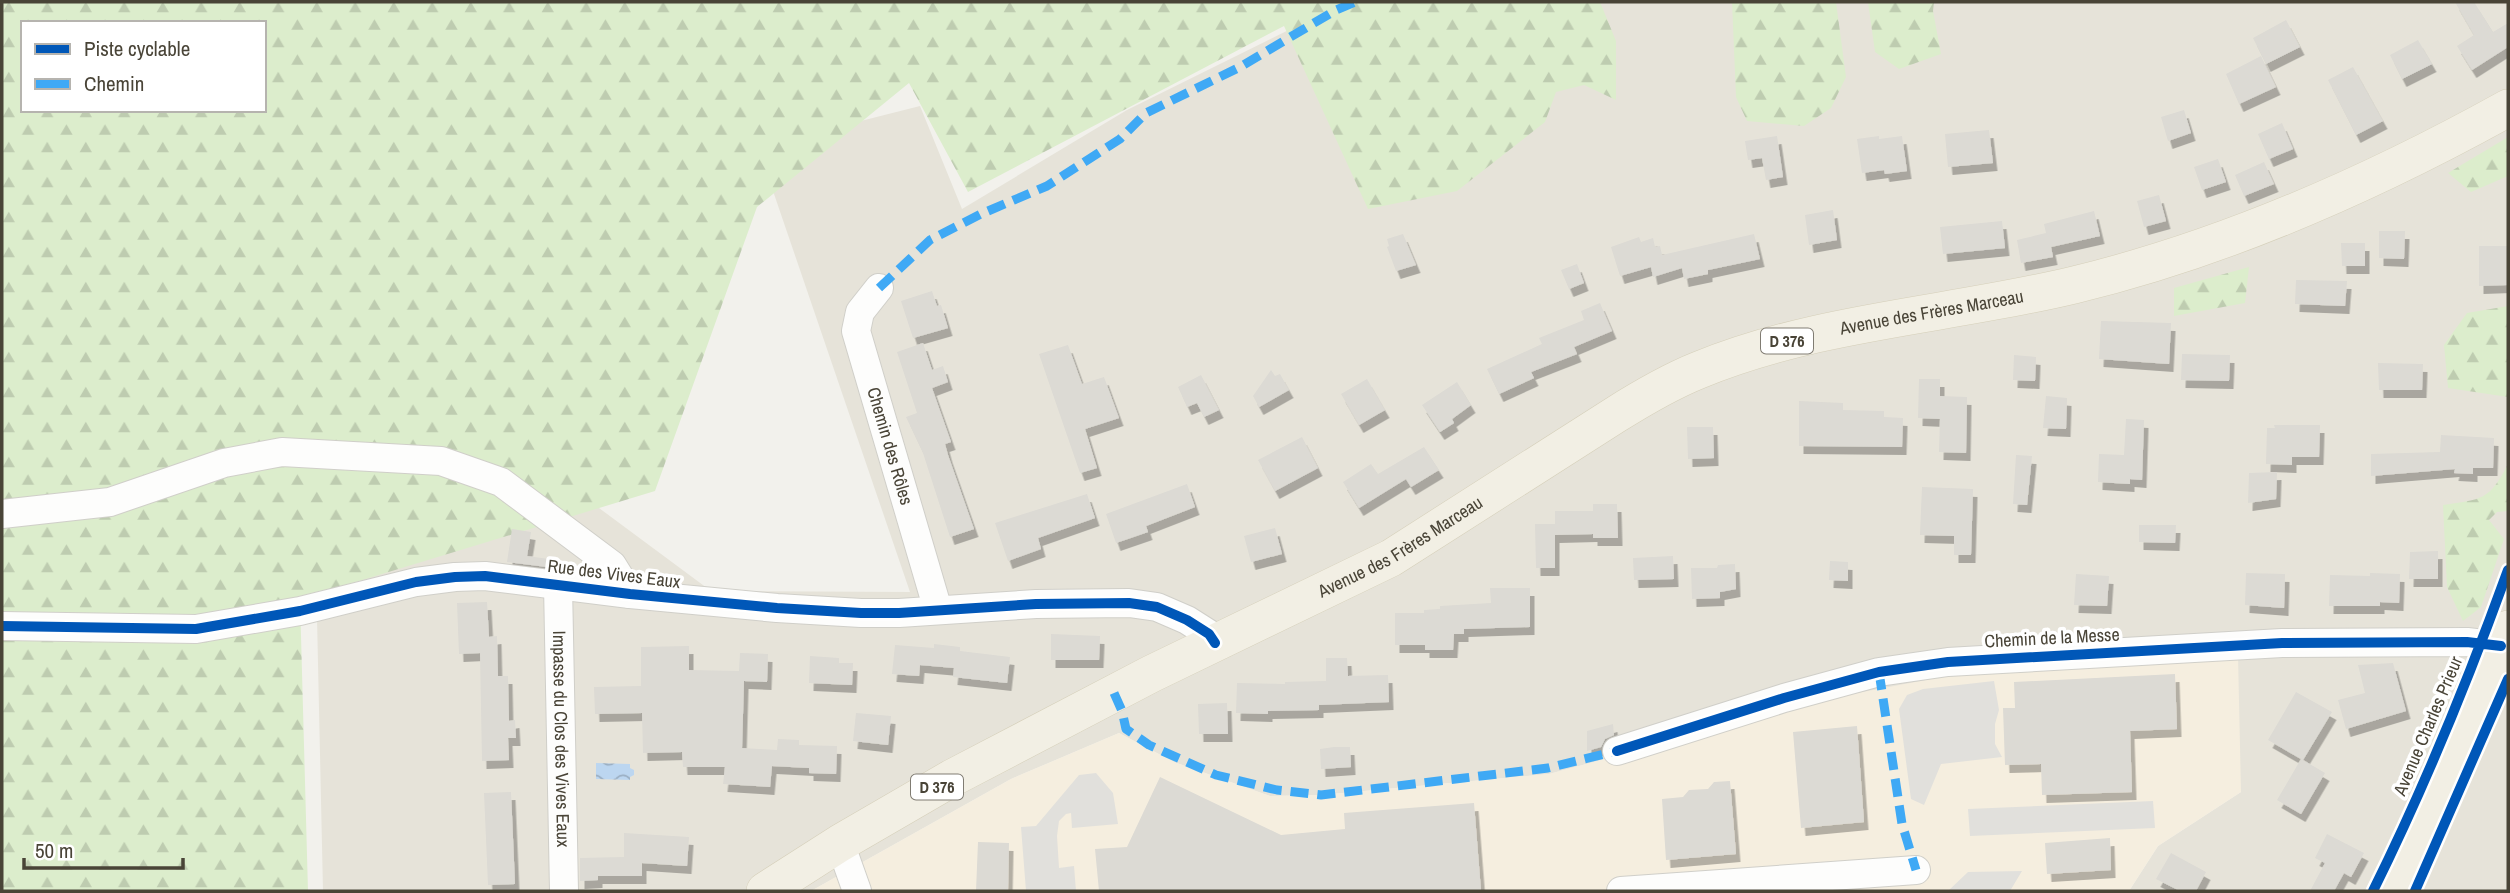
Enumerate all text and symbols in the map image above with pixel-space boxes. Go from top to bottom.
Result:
legend [21,21,266,112]
text: Piste cyclable [84,34,190,63]
text: Chemin [84,69,144,98]
street label: Avenue des Frères Marceau [1836,283,2026,341]
road number: D 376 [1761,328,1813,354]
street label: Chemin des Rôles [861,384,919,508]
street label: Avenue des Frères Marceau [1313,490,1487,604]
street label: Rue des Vives Eaux [546,553,682,594]
street label: Chemin de la Messe [1984,621,2120,654]
street label: Impasse du Clos des Vives Eaux [547,630,576,848]
street label: Avenue Charles Prieur [2387,652,2468,800]
road number: D 376 [911,774,963,800]
scale bar [24,826,184,870]
text: 50 m [35,836,73,865]

